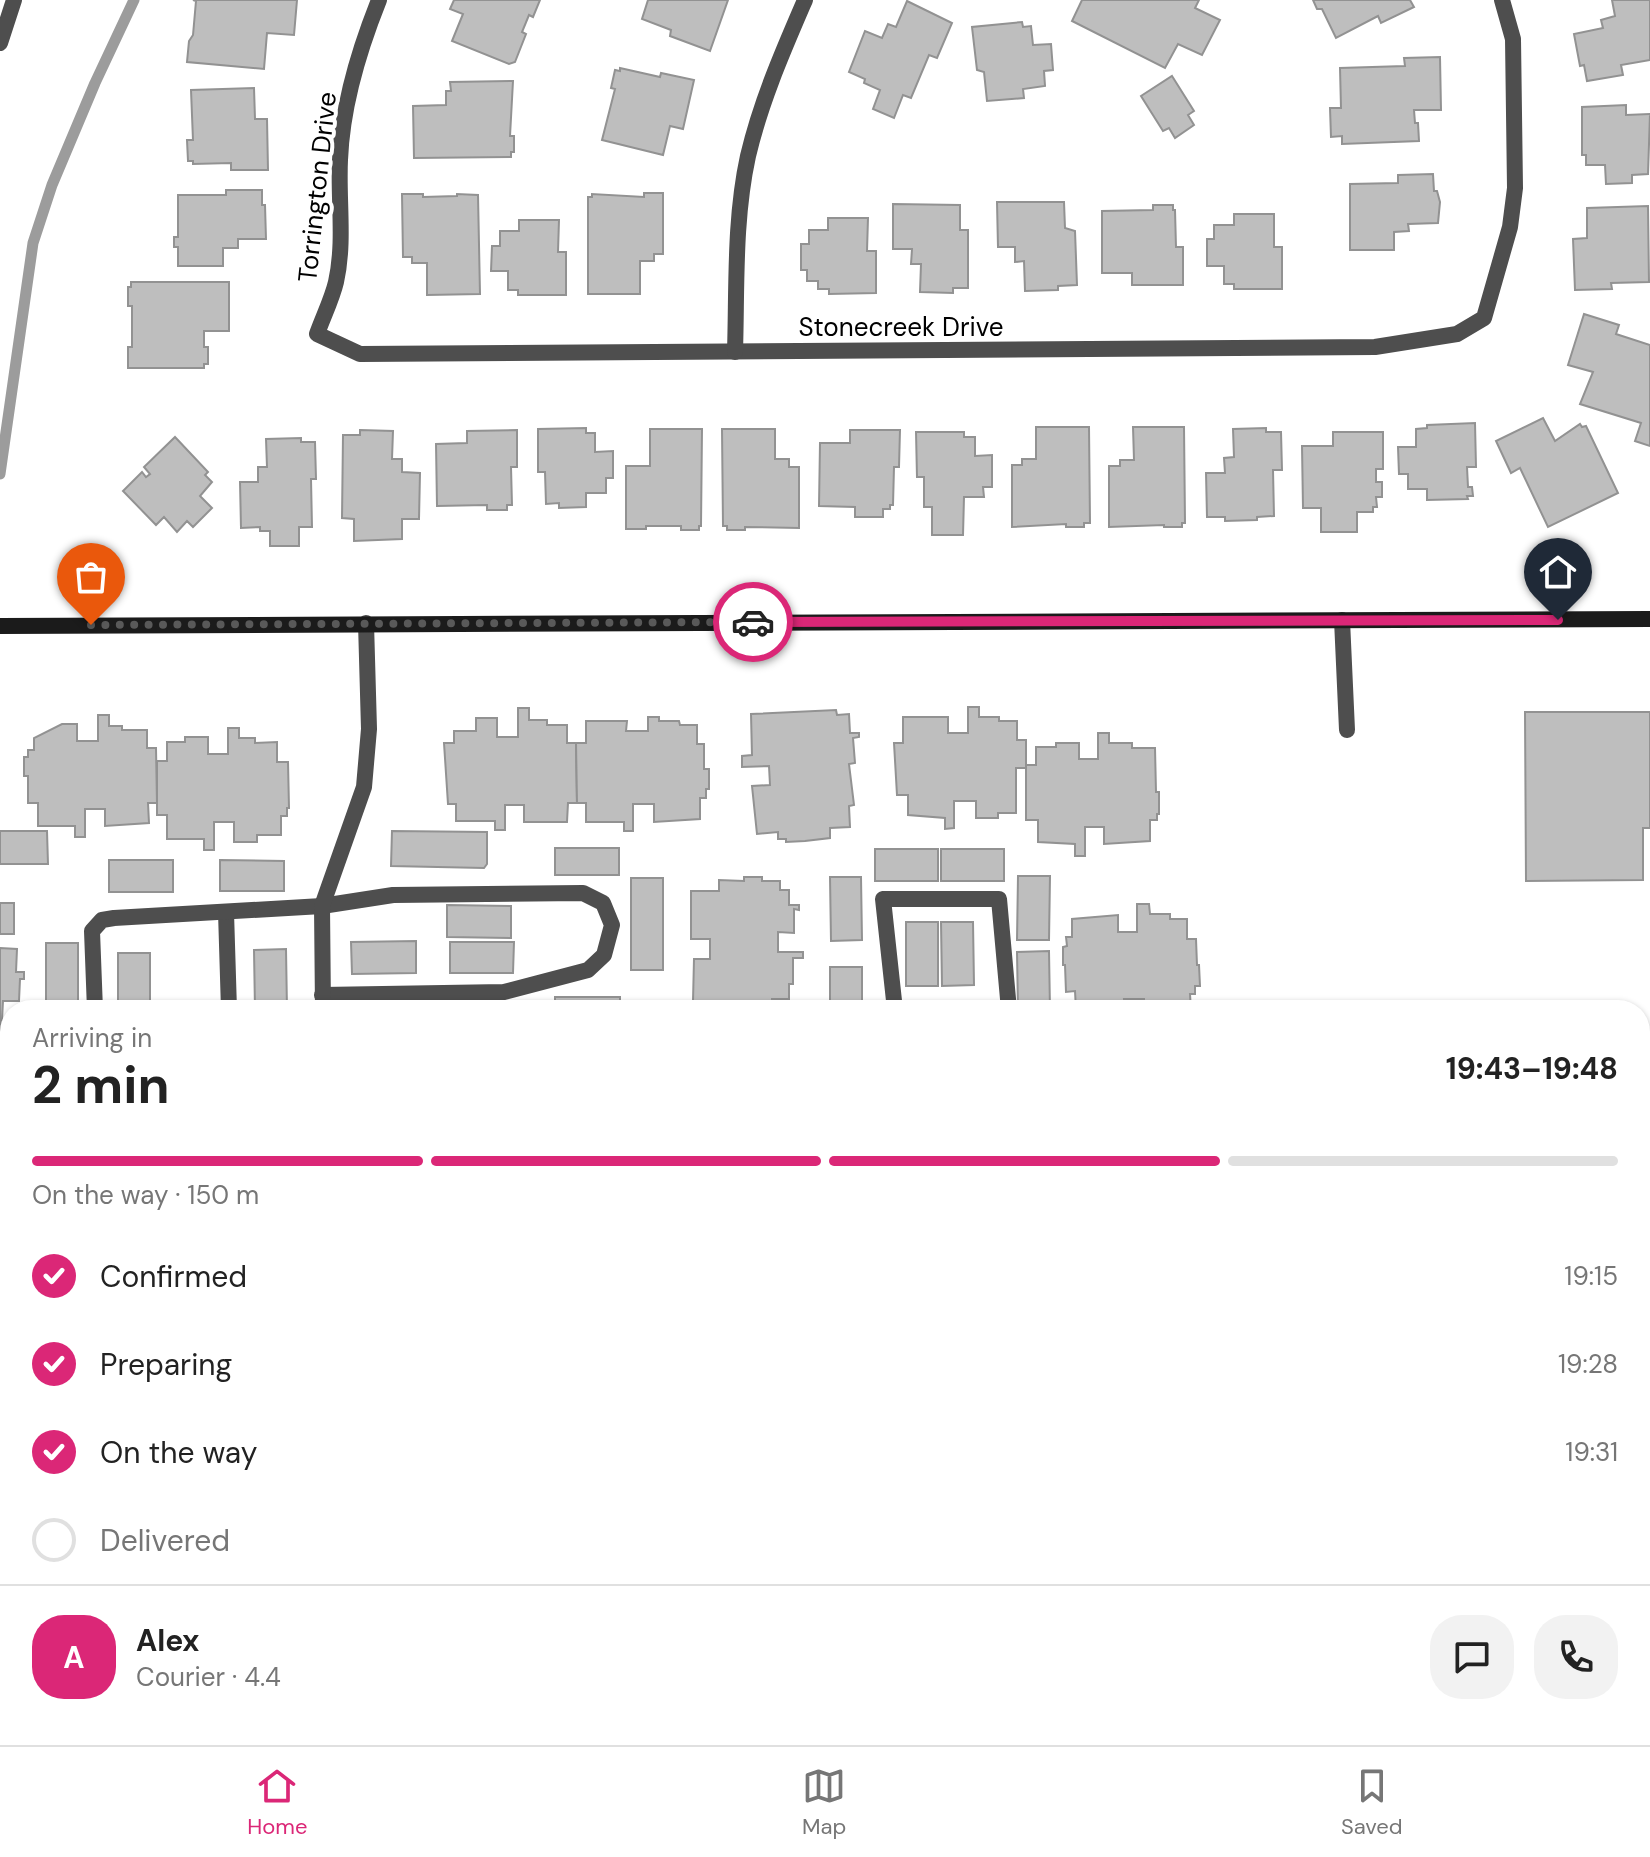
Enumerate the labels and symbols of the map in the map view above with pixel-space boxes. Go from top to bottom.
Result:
street label: Torrington Drive [290,90,344,284]
street label: Stonecreek Drive [798,310,1004,344]
pin [1524,538,1592,620]
pin [57,543,125,625]
courier [713,582,793,662]

